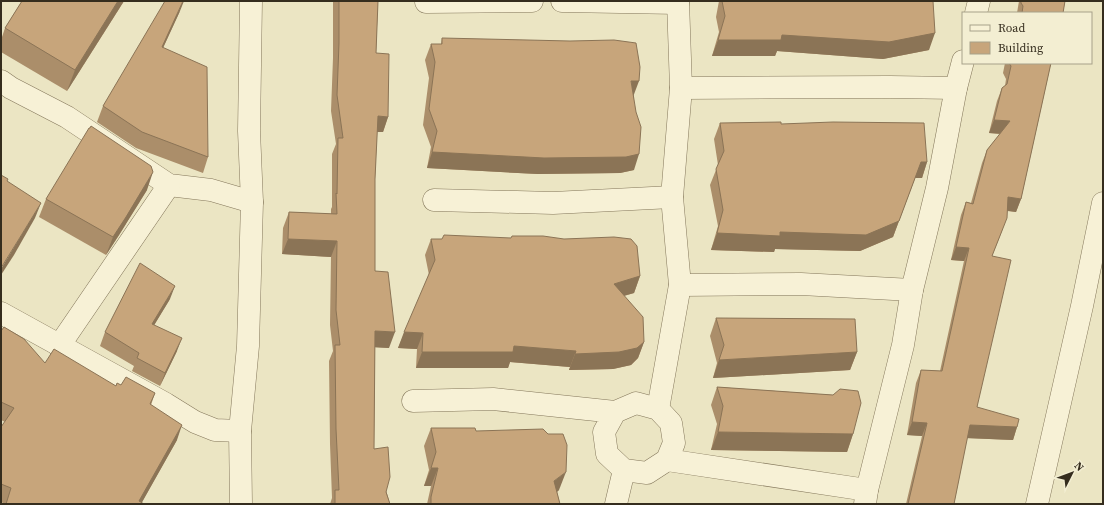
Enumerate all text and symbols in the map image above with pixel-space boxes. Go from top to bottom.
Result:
legend [962,12,1092,64]
text: Road [998,20,1025,36]
text: Building [998,40,1043,56]
north arrow [1052,453,1092,493]
text: N [1071,459,1087,475]

